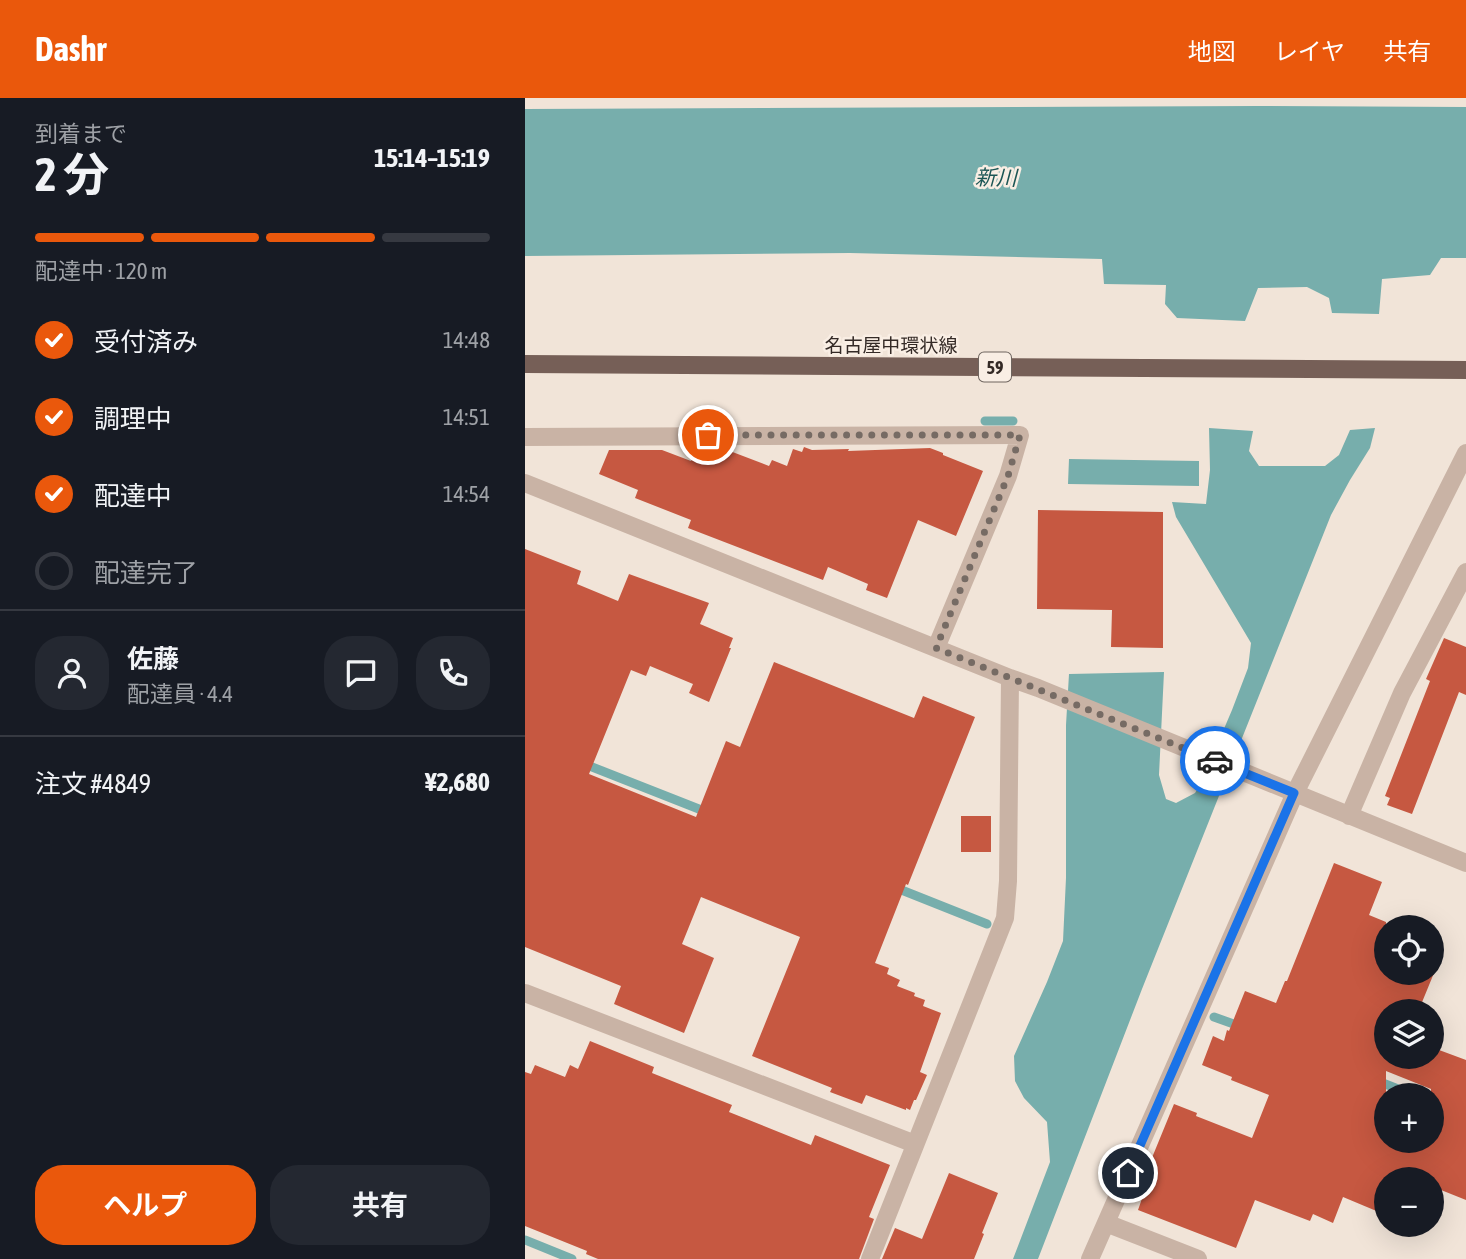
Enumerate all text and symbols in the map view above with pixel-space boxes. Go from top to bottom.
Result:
text: Dashr [35,30,106,68]
text: 地図 [1188,38,1236,65]
text: レイヤ [1274,38,1345,65]
text: 共有 [1383,38,1431,65]
text: 到着まで [35,121,127,147]
text: 15:14–15:19 [374,143,490,173]
text: 2 分 [35,148,109,201]
water label: 新川 [975,165,1019,189]
text: 配達中 · 120 m [35,258,167,284]
icon: check [35,321,73,359]
text: 受付済み [94,327,198,357]
text: 14:48 [443,327,490,353]
street label: 名古屋中環状線 [824,334,958,356]
road number: 59 [979,353,1011,382]
icon: check [35,398,73,436]
text: 調理中 [94,404,172,434]
text: 14:51 [443,404,490,430]
pin [678,405,738,465]
icon: bag [689,416,727,454]
icon: check [35,475,73,513]
text: 配達中 [94,481,172,511]
text: 14:54 [443,481,490,507]
text: 配達完了 [94,558,198,588]
button: person [35,636,109,710]
button: chat [324,636,398,710]
button: phone [416,636,490,710]
text: 佐藤 [127,644,179,674]
text: 配達員 · 4.4 [127,681,233,707]
courier [1180,726,1250,796]
icon: car [1196,742,1234,780]
text: ¥2,680 [425,767,490,797]
text: 注文 #4849 [35,769,151,799]
map controls [1374,915,1444,1237]
button: locate [1374,915,1444,985]
button: layers [1374,999,1444,1069]
button: + [1374,1083,1444,1153]
pin [1098,1143,1158,1203]
icon: home [1109,1154,1147,1192]
button: ヘルプ [35,1165,256,1245]
button: 共有 [270,1165,490,1245]
button: − [1374,1167,1444,1237]

